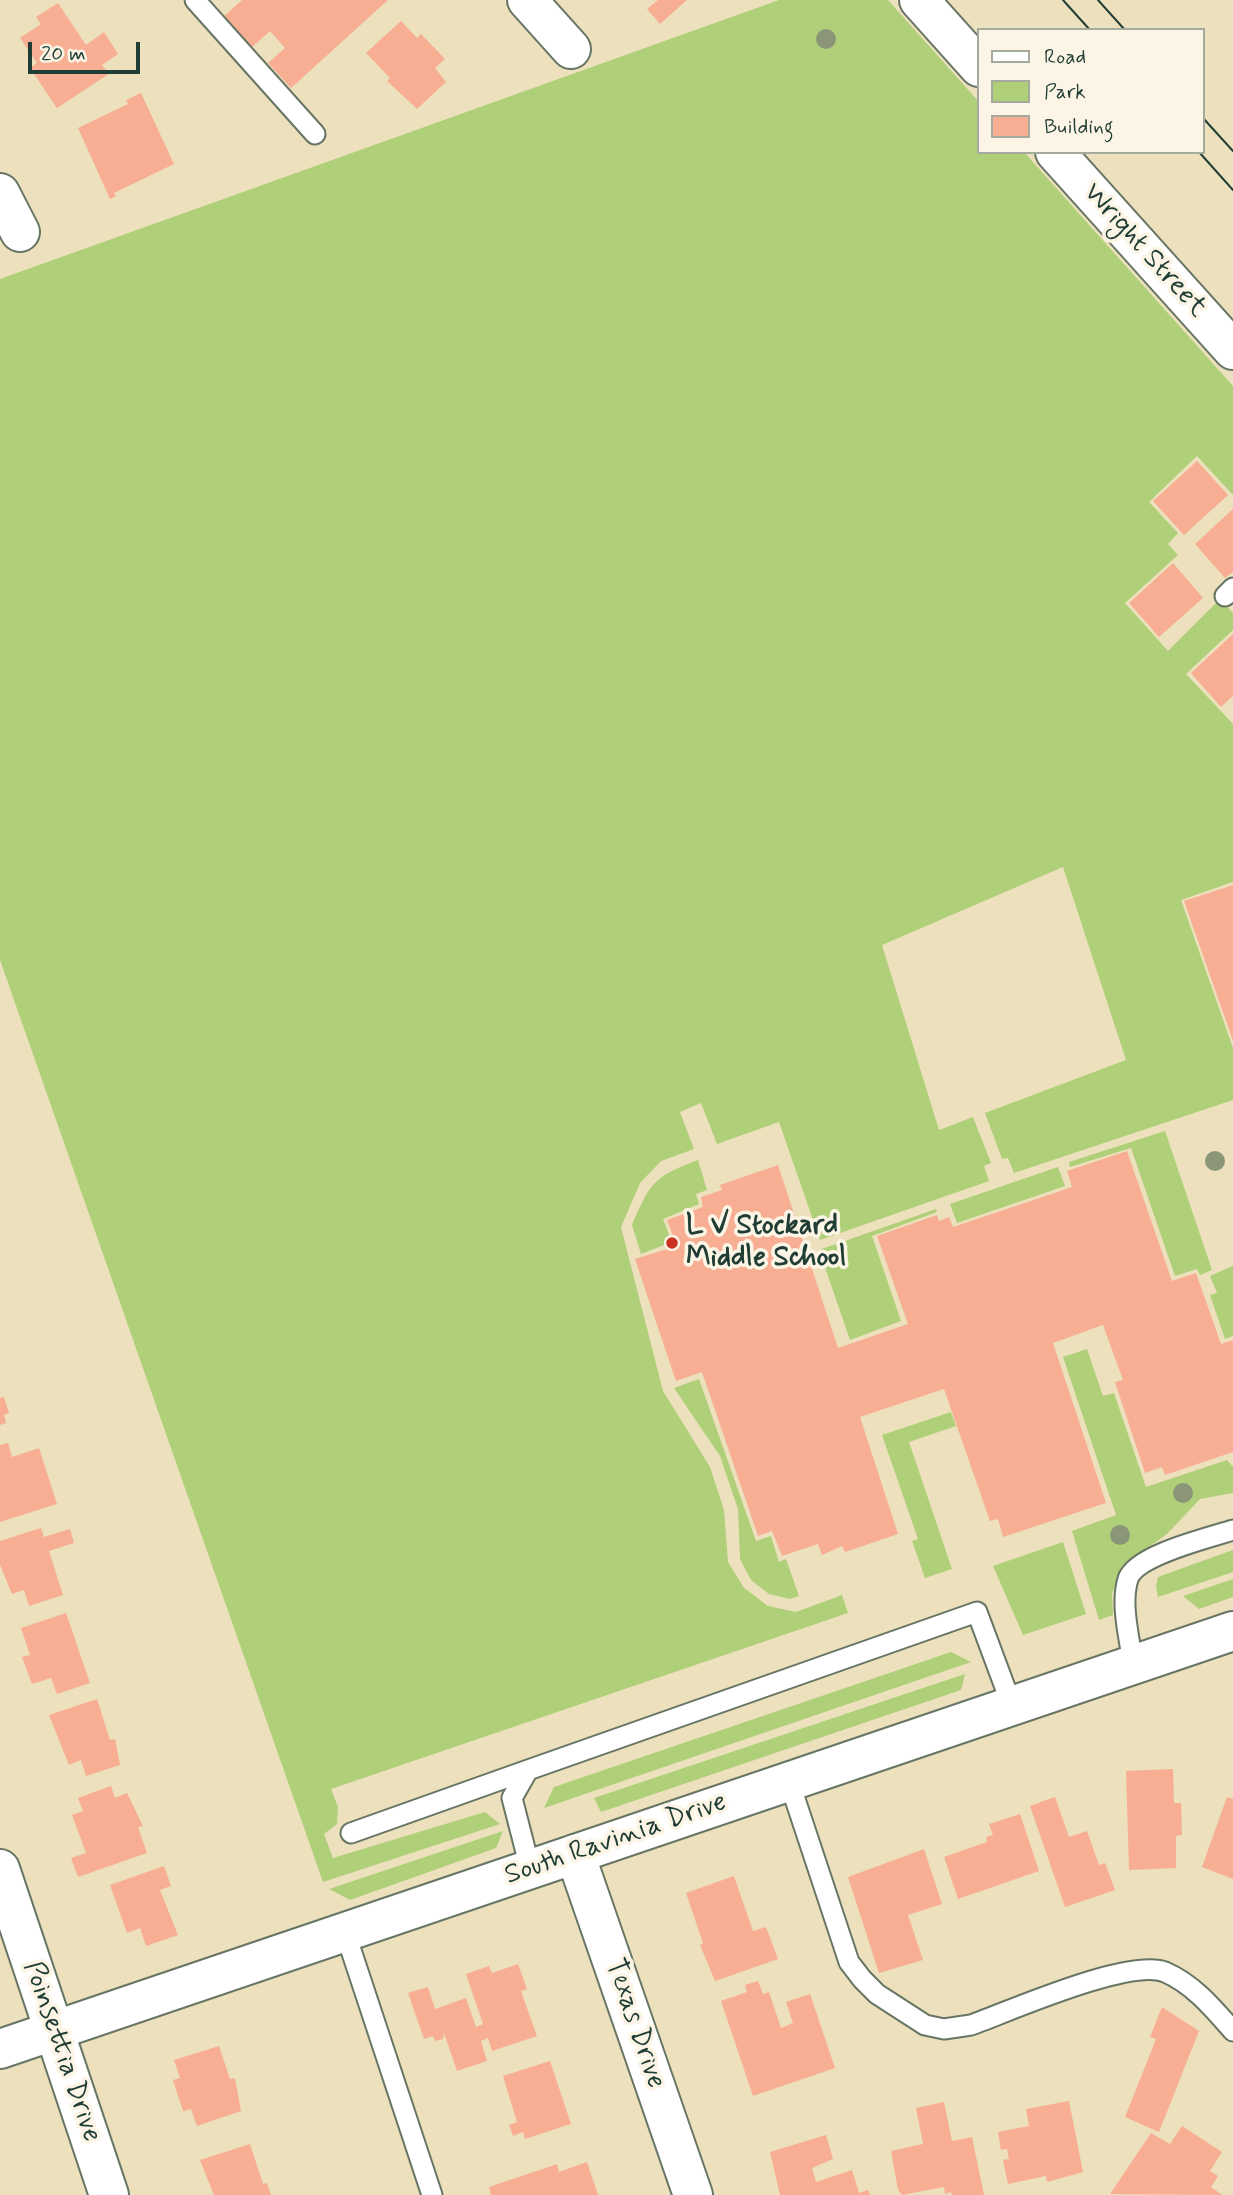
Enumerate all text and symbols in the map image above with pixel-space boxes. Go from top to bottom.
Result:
scale bar [32,28,144,72]
legend [978,28,1205,154]
text: 20 m [41,40,86,68]
text: Road [1044,43,1086,71]
text: Park [1044,78,1086,106]
text: Building [1044,113,1114,141]
street label: Wright Street [1075,177,1213,325]
place label: L V Stockard Middle School [686,1210,846,1276]
marker: L V Stockard Middle School [664,1235,680,1251]
street label: South Ravinia Drive [501,1786,731,1894]
street label: Texas Drive [596,1955,672,2093]
street label: Poinsettia Drive [14,1957,108,2147]

